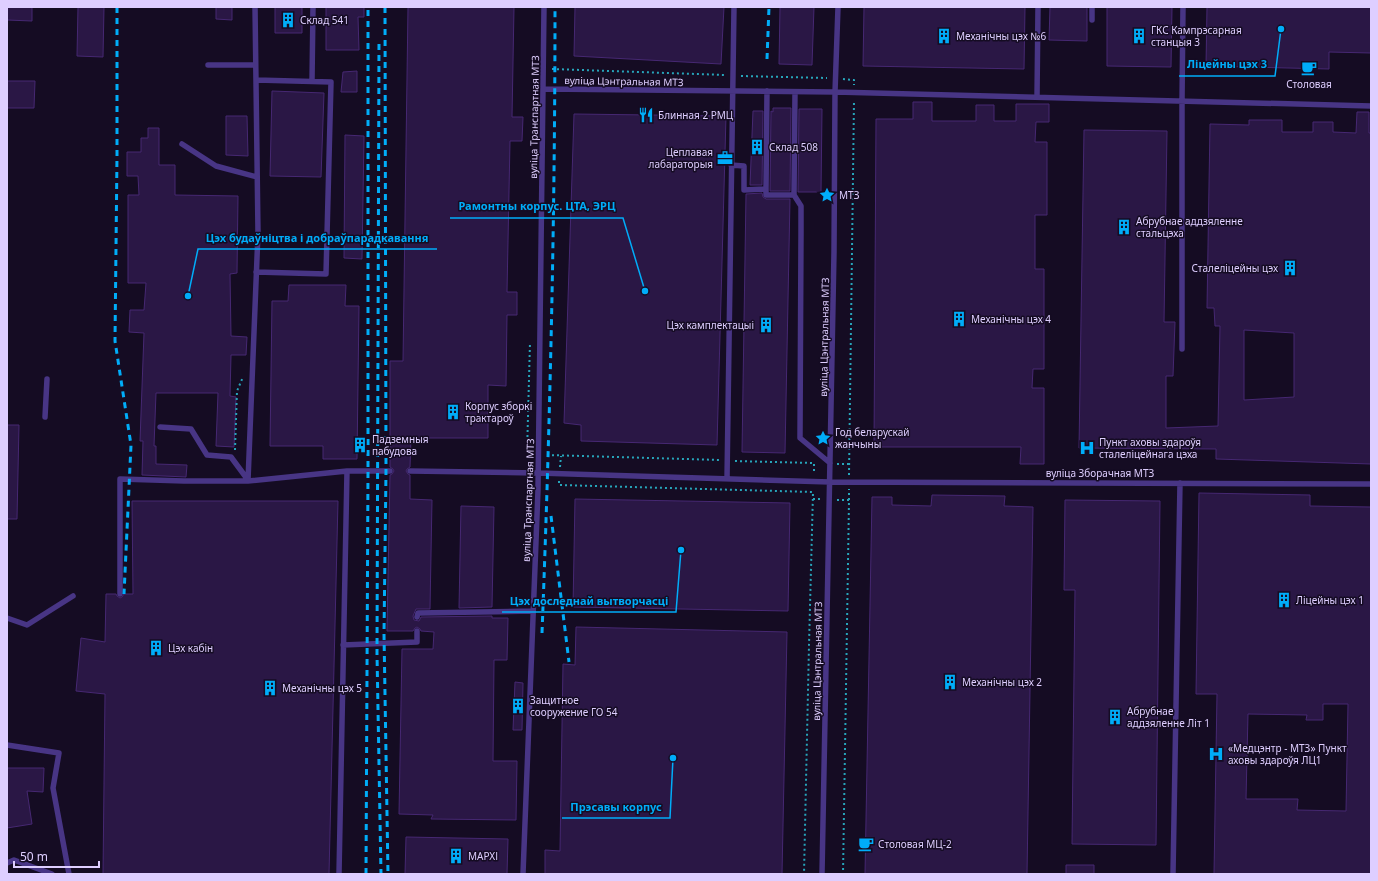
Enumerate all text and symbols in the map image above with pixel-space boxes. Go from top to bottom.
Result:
building icon: Склад 541 [279,11,297,29]
place label: Склад 541 [300,13,349,27]
place label: ГКС Кампрэсарная станцыя 3 [1151,23,1242,49]
building icon: Механічны цэх №6 [935,27,953,45]
building icon: ГКС Кампрэсарная станцыя 3 [1130,27,1148,45]
place label: Механічны цэх №6 [956,29,1047,43]
callout: Ліцейны цэх 3 [1179,53,1275,76]
street label: вуліца Транспартная МТЗ [526,55,542,179]
text: Ліцейны цэх 3 [1187,56,1267,71]
cafe icon: Столовая [1300,59,1318,77]
street label: вуліца Цэнтральная МТЗ [564,73,684,89]
place label: Столовая [1286,77,1332,91]
restaurant icon: Блинная 2 РМЦ [637,106,655,124]
place label: Блинная 2 РМЦ [658,108,734,122]
building icon: Склад 508 [748,138,766,156]
place label: Склад 508 [769,140,818,154]
place label: Цеплавая лабараторыя [649,145,713,171]
office icon: Цеплавая лабараторыя [716,149,734,167]
place icon: МТЗ [818,186,836,204]
place label: МТЗ [839,188,860,202]
callout: Рамонтны корпус. ЦТА, ЭРЦ [450,195,623,218]
text: Рамонтны корпус. ЦТА, ЭРЦ [459,198,616,213]
place label: Абрубнае аддзяленне стальцэха [1136,214,1243,240]
building icon: Абрубнае аддзяленне стальцэха [1115,218,1133,236]
callout: Цэх будаўніцтва і добраўпарадкавання [198,226,437,249]
text: Цэх будаўніцтва і добраўпарадкавання [206,230,428,245]
building icon: Сталеліцейны цэх [1281,259,1299,277]
place label: Сталеліцейны цэх [1191,261,1279,275]
street label: вуліца Цэнтральная МТЗ [816,277,832,397]
building icon: Механічны цэх 4 [950,310,968,328]
place label: Механічны цэх 4 [971,312,1051,326]
building icon: Цэх камплектацыі [757,316,775,334]
place label: Цэх камплектацыі [667,318,754,332]
place label: Корпус зборкі трактароў [465,399,532,425]
building icon: Корпус зборкі трактароў [444,403,462,421]
place label: Год беларускай жанчыны [835,425,910,451]
place icon: Год беларускай жанчыны [814,429,832,447]
place label: Падземныя пабудова [372,432,429,458]
place label: Пункт аховы здароўя сталеліцейнага цэха [1099,435,1201,461]
building icon: Падземныя пабудова [351,436,369,454]
street label: вуліца Транспартная МТЗ [519,438,537,562]
hospital icon: Пункт аховы здароўя сталеліцейнага цэха [1078,439,1096,457]
street label: вуліца Зборачная МТЗ [1046,466,1154,480]
callout: Цэх доследнай вытворчасці [502,589,676,612]
building icon: Ліцейны цэх 1 [1275,591,1293,609]
text: Цэх доследнай вытворчасці [510,593,668,608]
place label: Ліцейны цэх 1 [1296,593,1364,607]
street label: вуліца Цэнтральная МТЗ [809,601,825,721]
building icon: Цэх кабін [147,639,165,657]
place label: Цэх кабін [168,641,213,655]
building icon: Механічны цэх 2 [941,673,959,691]
place label: Механічны цэх 2 [962,675,1042,689]
building icon: Механічны цэх 5 [261,679,279,697]
place label: Механічны цэх 5 [282,681,362,695]
place label: Защитное сооружение ГО 54 [530,693,618,719]
building icon: Защитное сооружение ГО 54 [509,697,527,715]
place label: Абрубнае аддзяленне Літ 1 [1127,704,1210,730]
building icon: Абрубнае аддзяленне Літ 1 [1106,708,1124,726]
place label: «Медцэнтр - МТЗ» Пункт аховы здароўя ЛЦ1 [1228,741,1347,767]
hospital icon: «Медцэнтр - МТЗ» Пункт аховы здароўя ЛЦ1 [1207,745,1225,763]
callout: Прэсавы корпус [562,795,670,818]
text: Прэсавы корпус [570,799,662,814]
cafe icon: Столовая МЦ-2 [857,835,875,853]
place label: Столовая МЦ-2 [878,837,952,851]
scale bar [14,843,99,869]
building icon: МАРХІ [447,847,465,865]
text: 50 m [20,848,48,865]
place label: МАРХІ [468,849,498,863]

